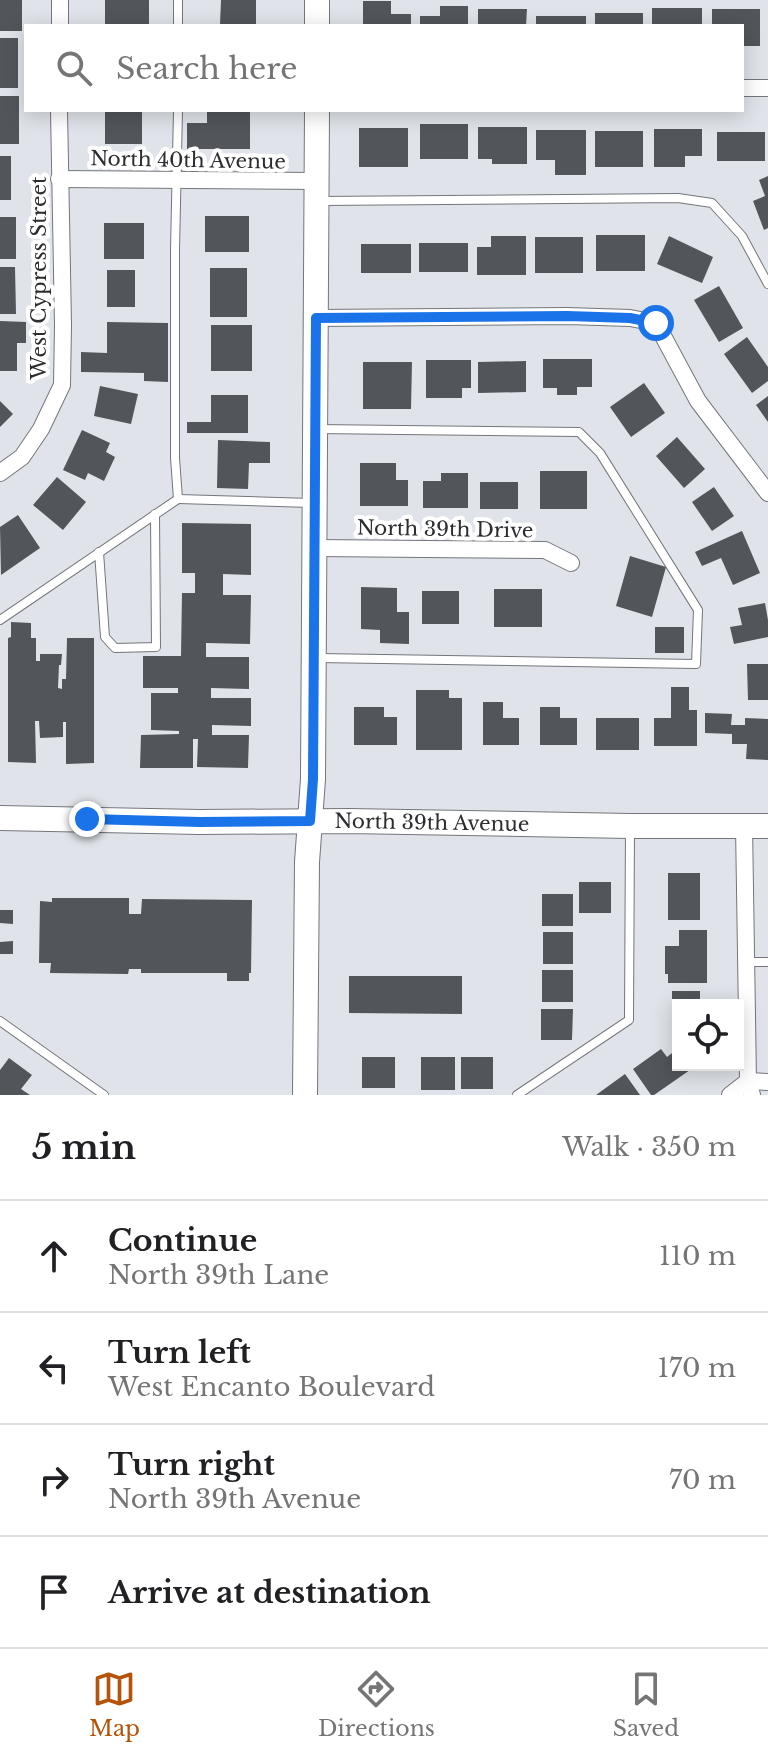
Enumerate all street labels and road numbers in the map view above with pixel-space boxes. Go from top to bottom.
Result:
street label: North 40th Avenue [90,146,286,174]
street label: West Cypress Street [27,176,51,381]
street label: North 39th Drive [357,515,533,543]
street label: North 39th Avenue [334,809,530,836]

